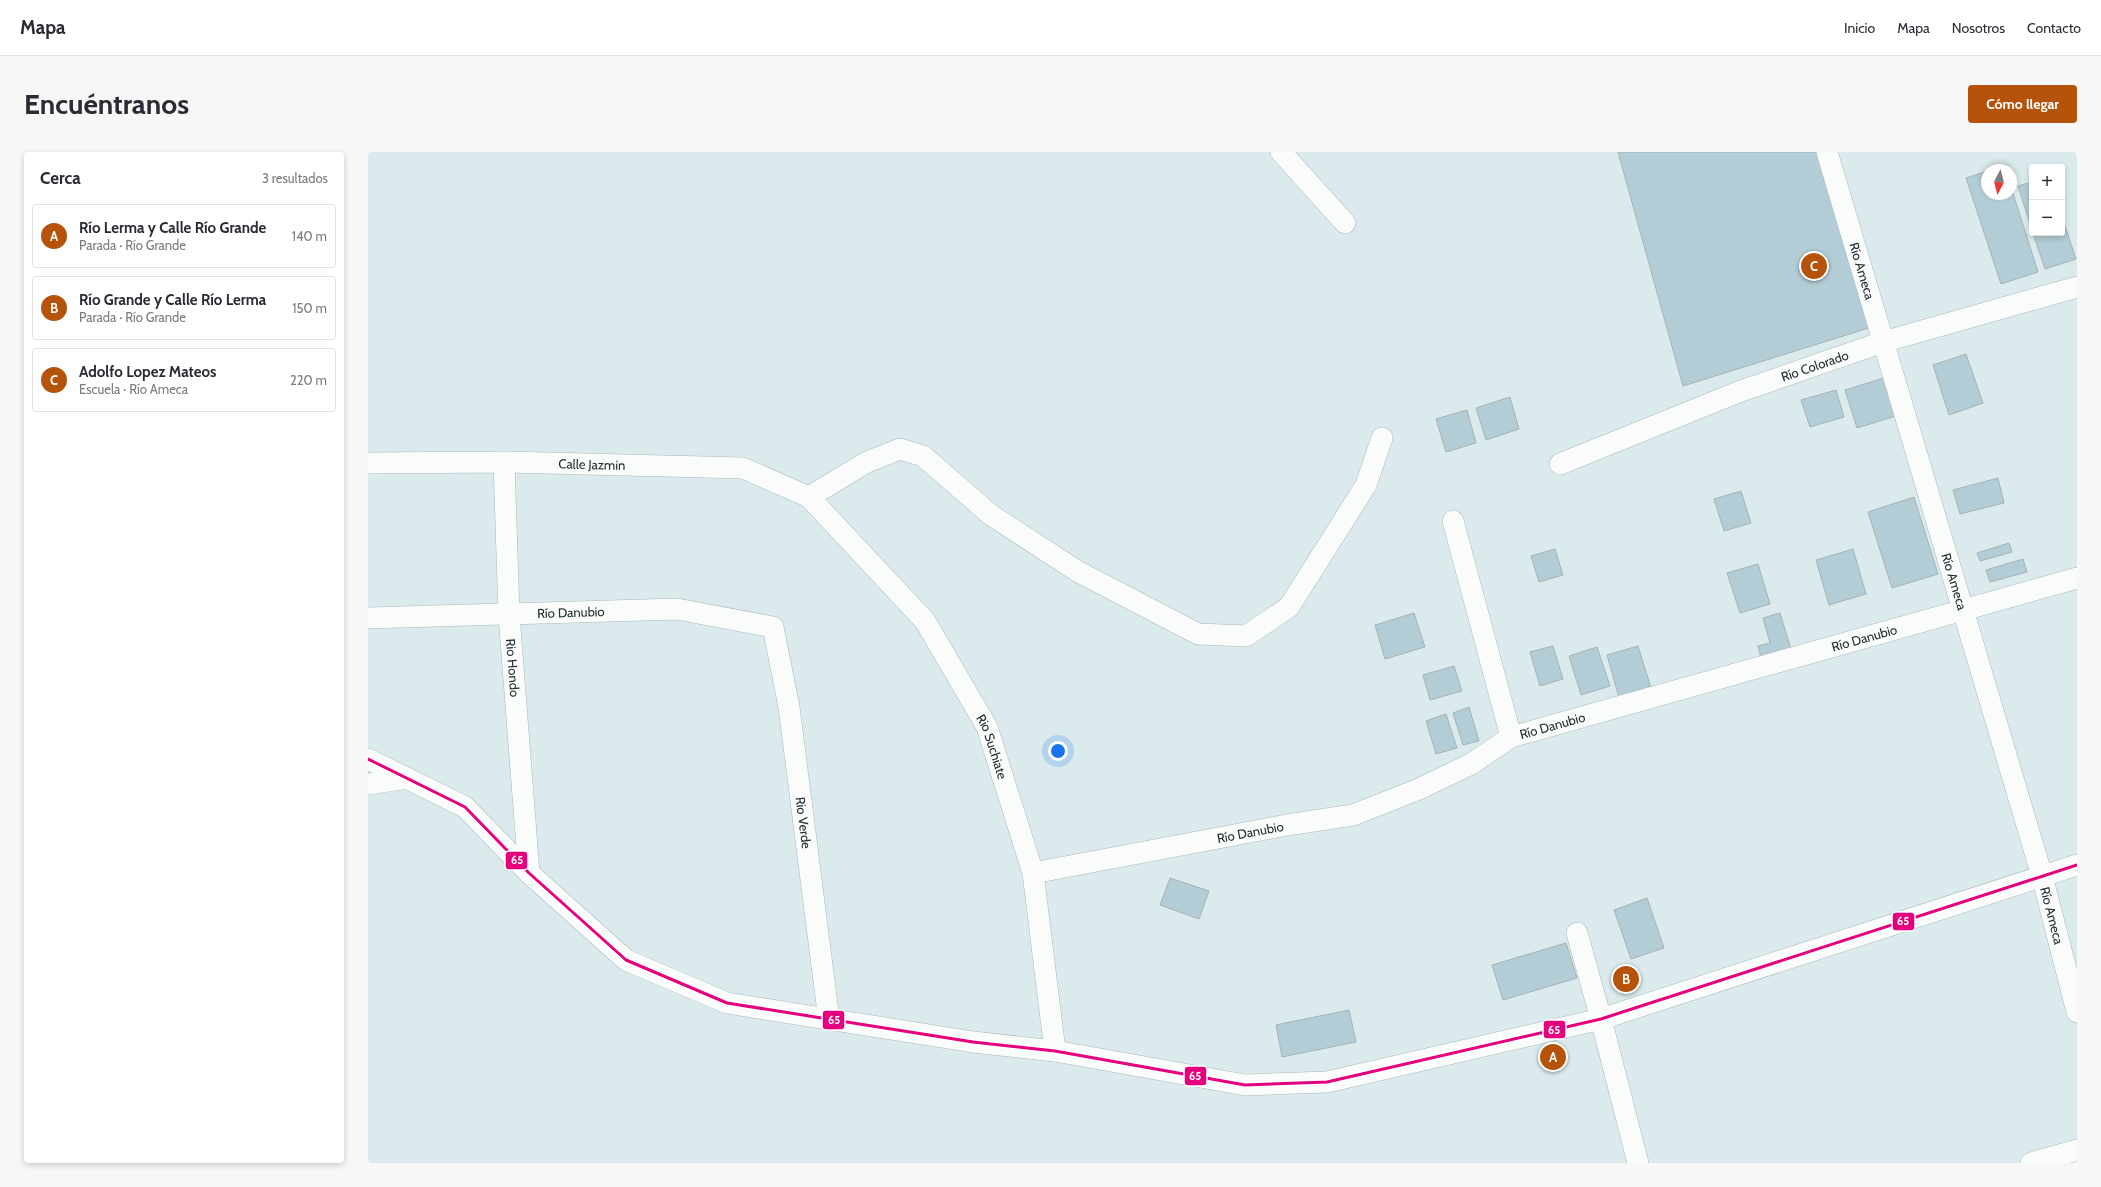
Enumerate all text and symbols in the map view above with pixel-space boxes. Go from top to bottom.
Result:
text: Mapa [20,16,66,39]
text: Inicio [1844,19,1875,37]
text: Mapa [1897,19,1930,37]
text: Nosotros [1952,19,2005,37]
text: Contacto [2027,19,2081,37]
button: Cómo llegar [1968,85,2077,123]
text: Encuéntranos [24,87,189,121]
north arrow [1981,164,2017,200]
map controls [2029,164,2065,236]
button: + [2029,164,2065,200]
text: Cerca [40,168,81,188]
text: 3 resultados [262,170,328,186]
button: − [2029,200,2065,236]
text: Río Lerma y Calle Río Grande [79,219,266,237]
text: A [50,228,58,244]
text: 140 m [292,228,327,244]
text: Parada · Río Grande [79,237,186,253]
street label: Río Ameca [1846,240,1879,302]
pin: C [1801,251,1827,281]
text: Río Grande y Calle Río Lerma [79,291,266,309]
text: B [50,300,58,316]
text: 150 m [292,300,327,316]
text: Parada · Río Grande [79,309,186,325]
street label: Río Colorado [1779,347,1850,385]
text: Adolfo Lopez Mateos [79,363,216,381]
text: C [50,372,58,388]
text: 220 m [290,372,327,388]
text: Escuela · Río Ameca [79,381,188,397]
street label: Calle Jazmin [558,455,626,473]
street label: Río Ameca [1938,551,1971,613]
street label: Río Danubio [537,603,605,621]
street label: Río Danubio [1830,621,1899,655]
street label: Rio Hondo [503,638,523,698]
street label: Río Danubio [1518,709,1587,742]
street label: Rio Suchiate [973,711,1011,781]
your location [1048,741,1068,761]
street label: Rio Verde [793,796,815,850]
street label: Río Danubio [1216,818,1285,846]
line badge: 65 [505,851,528,870]
text: 65 [511,853,523,867]
street label: Río Ameca [2037,885,2067,947]
line badge: 65 [1892,912,1915,931]
text: 65 [1897,914,1909,928]
pin: B [1613,964,1639,994]
line badge: 65 [822,1010,845,1030]
text: 65 [828,1013,840,1027]
line badge: 65 [1543,1020,1566,1039]
text: 65 [1548,1023,1560,1037]
pin: A [1540,1042,1566,1072]
line badge: 65 [1184,1066,1207,1086]
text: 65 [1189,1069,1201,1083]

